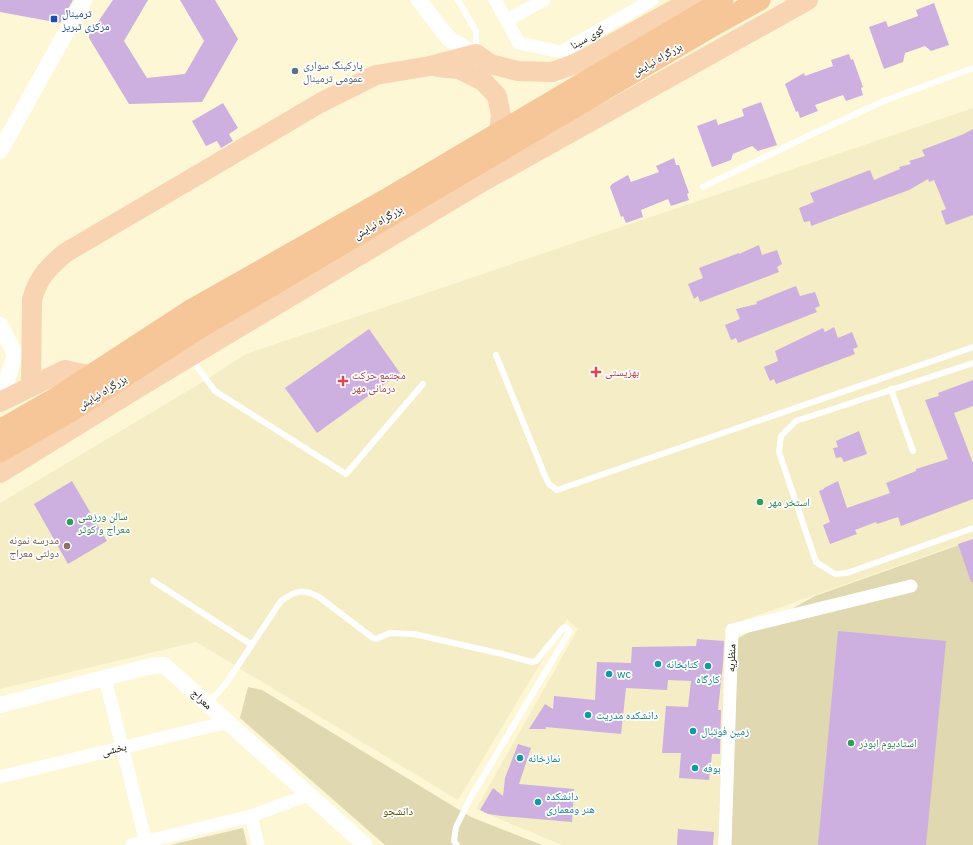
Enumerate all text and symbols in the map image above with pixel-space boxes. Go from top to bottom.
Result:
place label: ترمینال مرکزی تبریز [61,6,110,33]
marker: ترمینال مرکزی تبریز [49,14,59,24]
street label: کوی سینا [568,22,607,52]
street label: بزرگراه نیایش [630,39,684,79]
place label: پارکینگ سواری عمومی ترمینال [303,58,364,85]
marker: پارکینگ سواری عمومی ترمینال [290,66,300,76]
street label: بزرگراه نیایش [351,202,405,242]
place label: بهزیستی [605,365,639,379]
marker: بهزیستی [590,366,602,378]
place label: مجتمع حرکت درمانی مهر [351,368,406,395]
street label: بزرگراه نیایش [75,371,129,413]
marker: مجتمع حرکت درمانی مهر [337,375,349,387]
place label: استخر مهر [767,495,810,509]
marker: استخر مهر [755,497,765,507]
place label: سالن ورزشی معراج و کوثر [77,509,130,536]
marker: سالن ورزشی معراج و کوثر [65,517,75,527]
place label: مدرسه نمونه دولتی معراج [9,533,59,560]
marker: مدرسه نمونه دولتی معراج [62,541,72,551]
street label: منظریه [724,644,738,672]
place label: کتابخانه [666,657,699,671]
marker: کتابخانه [653,659,663,669]
marker: کارگاه [703,661,713,671]
place label: wc [617,667,631,681]
marker: wc [604,669,614,679]
place label: کارگاه [696,672,720,686]
street label: معراج [189,686,215,712]
place label: دانشکده مدریت [596,708,659,722]
marker: دانشکده مدریت [583,710,593,720]
place label: زمین فوتبال [701,724,749,738]
marker: زمین فوتبال [688,726,698,736]
place label: استادیوم ابوذر [858,736,917,750]
marker: استادیوم ابوذر [846,738,856,748]
street label: بخشی [100,739,128,759]
place label: نمازخانه [528,751,560,765]
marker: نمازخانه [515,753,525,763]
place label: بوفه [703,761,721,775]
marker: بوفه [690,763,700,773]
place label: دانشکده هنر ومعماری [546,789,595,816]
marker: دانشکده هنر ومعماری [533,797,543,807]
park label: دانشجو [383,804,413,818]

